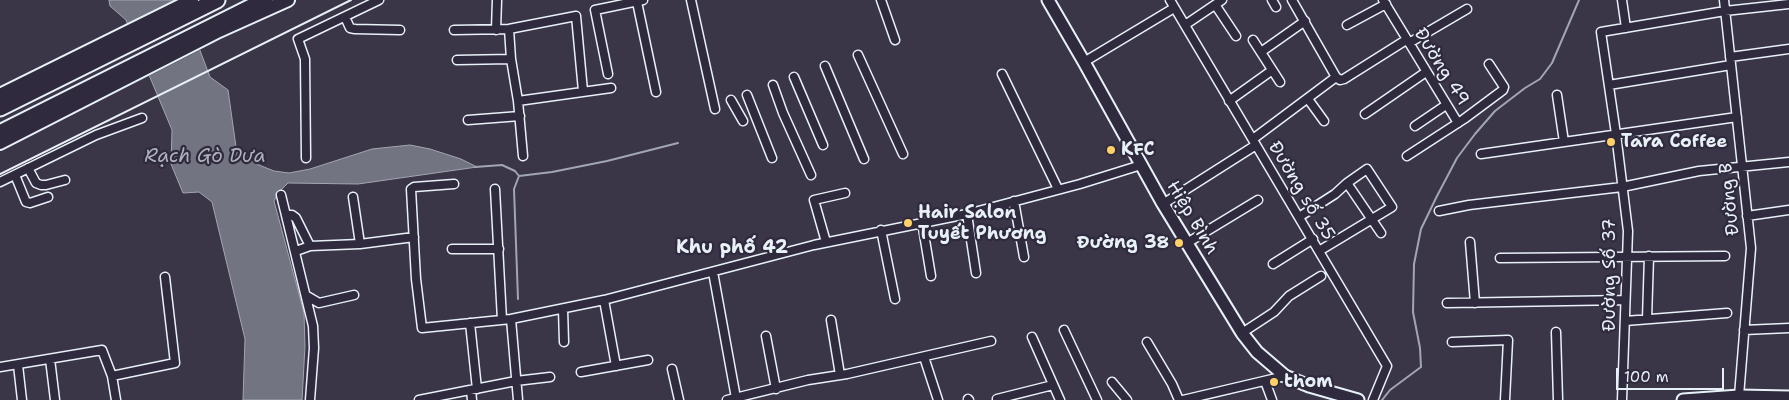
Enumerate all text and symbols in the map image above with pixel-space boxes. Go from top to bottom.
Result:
street label: Đường 49 [1409,24,1473,110]
place label: Tara Coffee [1621,131,1727,153]
marker: Tara Coffee [1605,136,1617,148]
street label: Đường số 35 [1263,138,1339,244]
place label: KFC [1121,139,1155,161]
marker: KFC [1105,144,1117,156]
water label: Rạch Gò Dưa [144,146,266,168]
street label: Đường B [1715,161,1745,237]
street label: Hiệp Bình [1162,177,1222,259]
place label: Hair Salon Tuyết Phương [918,202,1046,244]
marker: Hair Salon Tuyết Phương [902,217,914,229]
street label: Đường Số 37 [1599,218,1621,332]
place label: Đường 38 [1076,232,1169,254]
district label: Khu phố 42 [676,237,788,259]
marker: Đường 38 [1173,237,1185,249]
scale bar [1619,358,1726,390]
text: 100 m [1624,367,1669,387]
place label: thom [1284,371,1333,393]
marker: thom [1268,376,1280,388]

